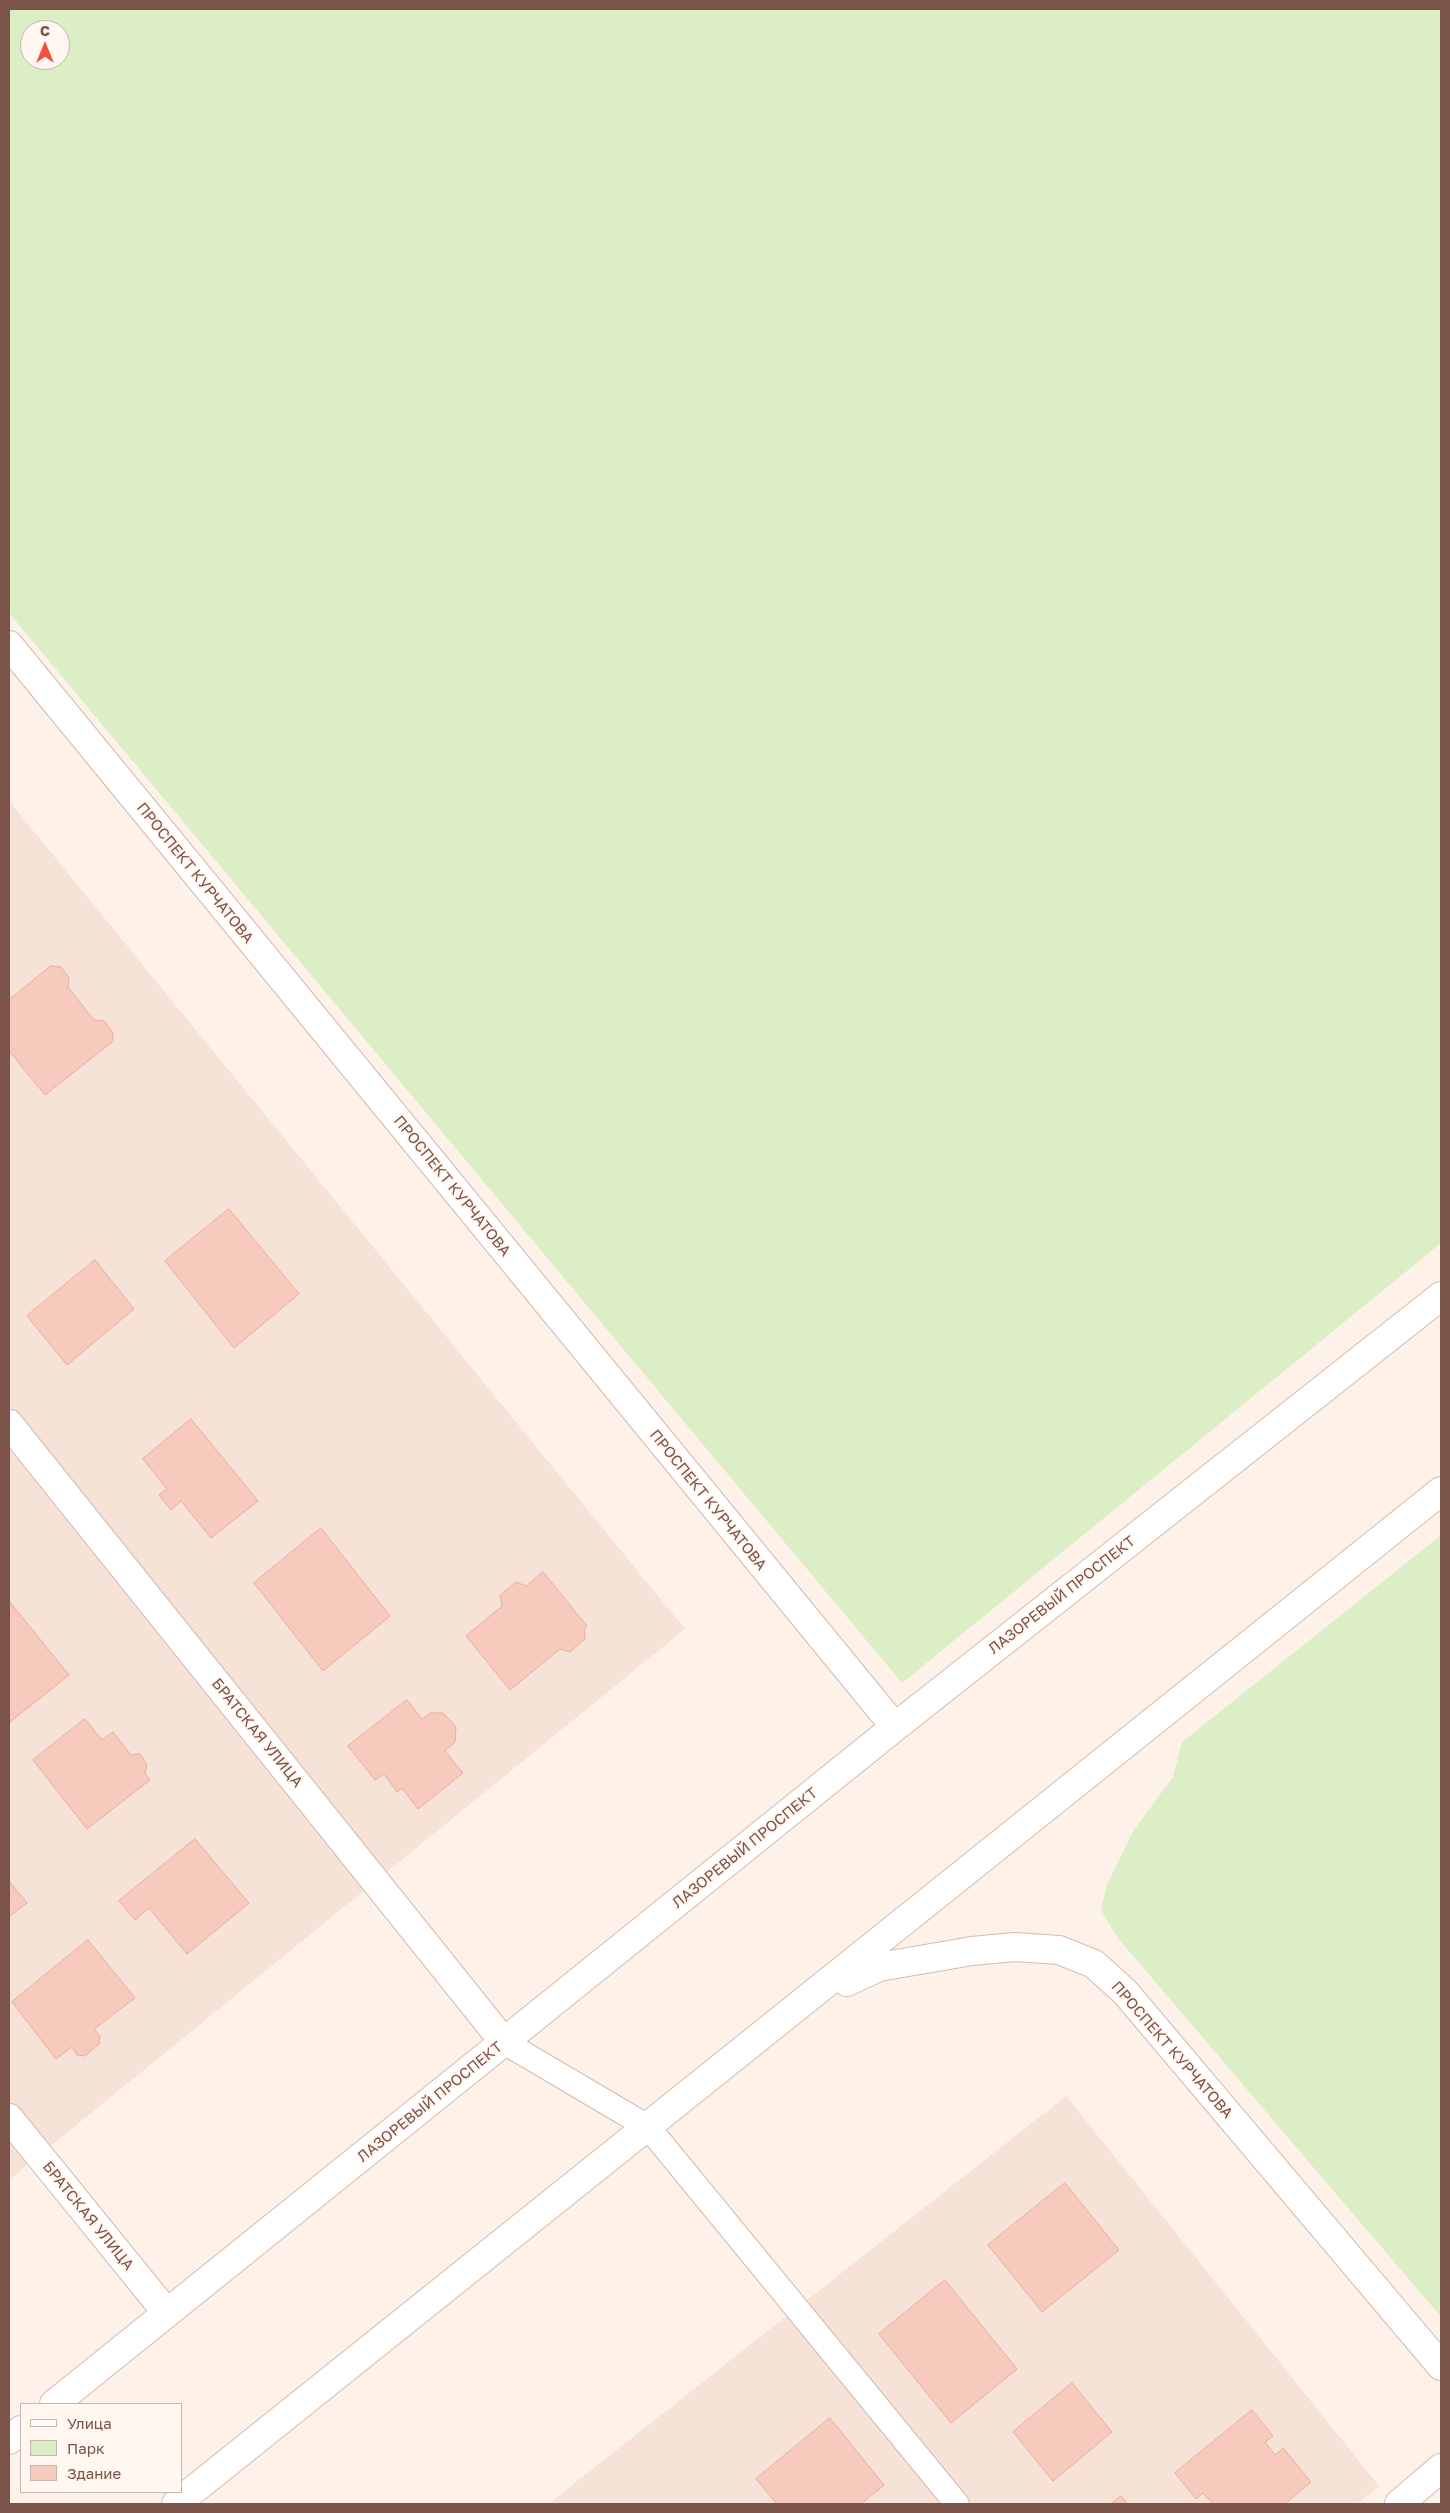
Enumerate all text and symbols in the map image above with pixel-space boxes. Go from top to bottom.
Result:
north arrow [20,20,70,70]
text: С [40,22,50,39]
street label: ПРОСПЕКТ КУРЧАТОВА [133,799,257,947]
street label: ПРОСПЕКТ КУРЧАТОВА [390,1112,514,1260]
street label: ПРОСПЕКТ КУРЧАТОВА [646,1426,770,1574]
street label: ЛАЗОРЕВЫЙ ПРОСПЕКТ [985,1532,1139,1658]
street label: БРАТСКАЯ УЛИЦА [208,1675,306,1791]
street label: ЛАЗОРЕВЫЙ ПРОСПЕКТ [669,1784,821,1912]
street label: ПРОСПЕКТ КУРЧАТОВА [1108,1978,1236,2122]
street label: ЛАЗОРЕВЫЙ ПРОСПЕКТ [354,2038,506,2166]
street label: БРАТСКАЯ УЛИЦА [39,2158,137,2274]
legend [20,2403,182,2493]
text: Улица [67,2414,112,2432]
text: Парк [67,2439,105,2457]
text: Здание [67,2464,121,2482]

